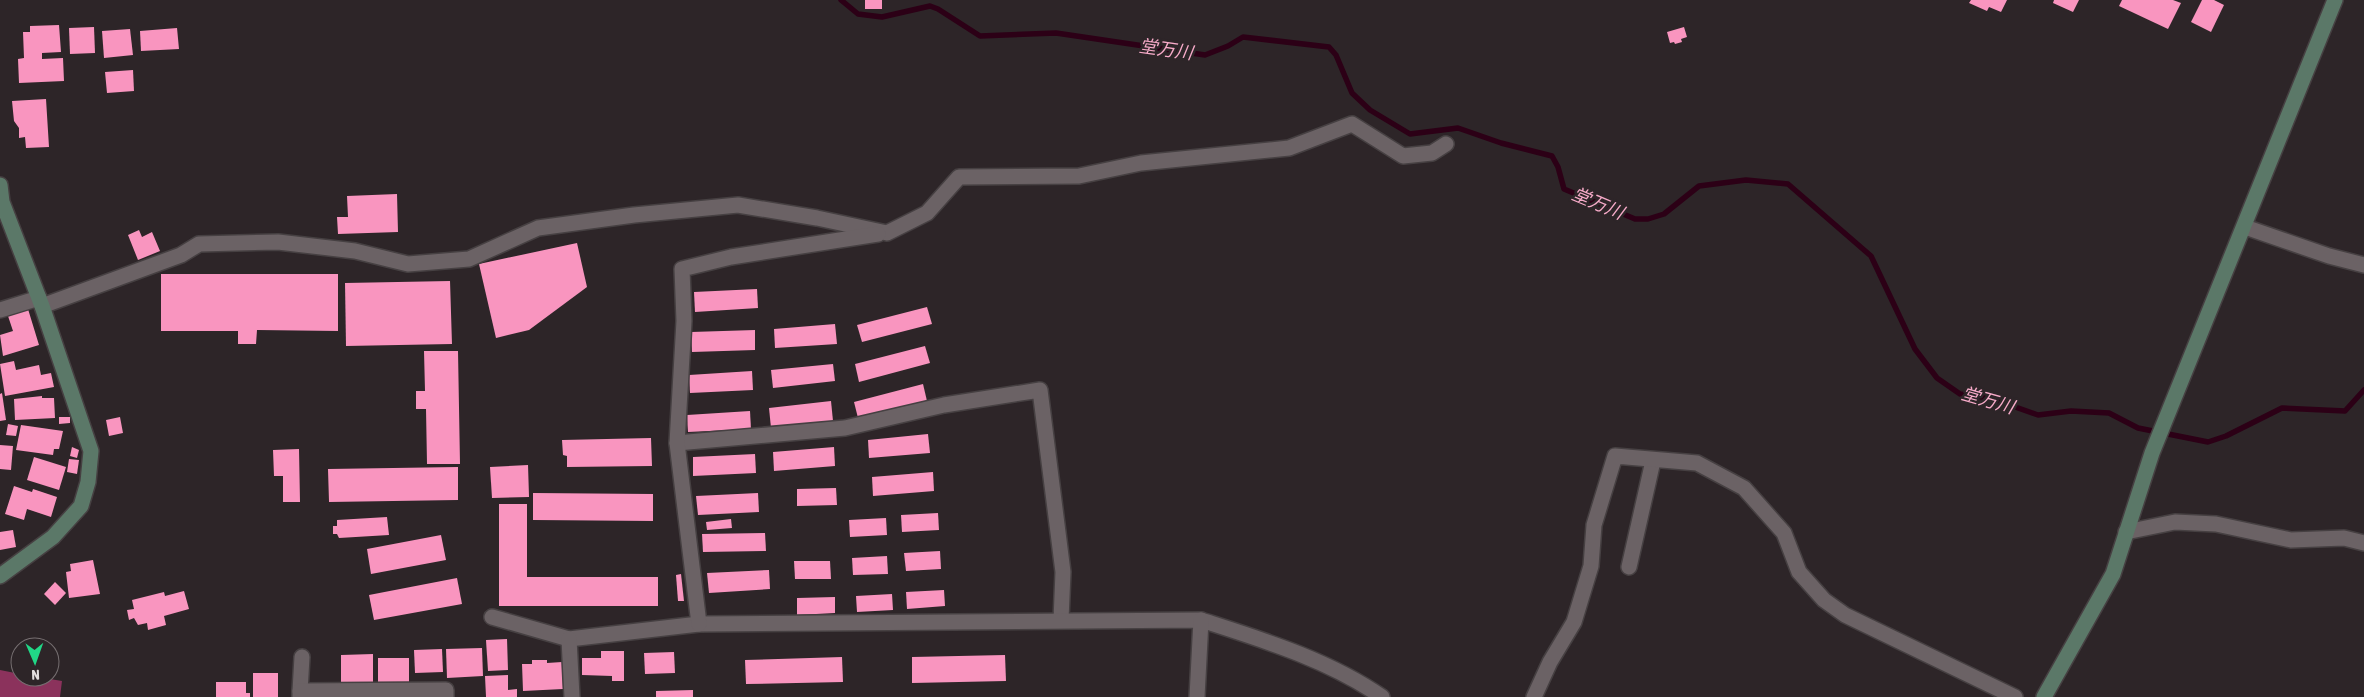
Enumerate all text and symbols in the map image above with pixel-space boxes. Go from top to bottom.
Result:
water label: 堂万川 [1138,35,1196,63]
water label: 堂万川 [1569,183,1629,224]
water label: 堂万川 [1959,382,2019,418]
north arrow [10,637,60,687]
text: N [31,667,40,683]

